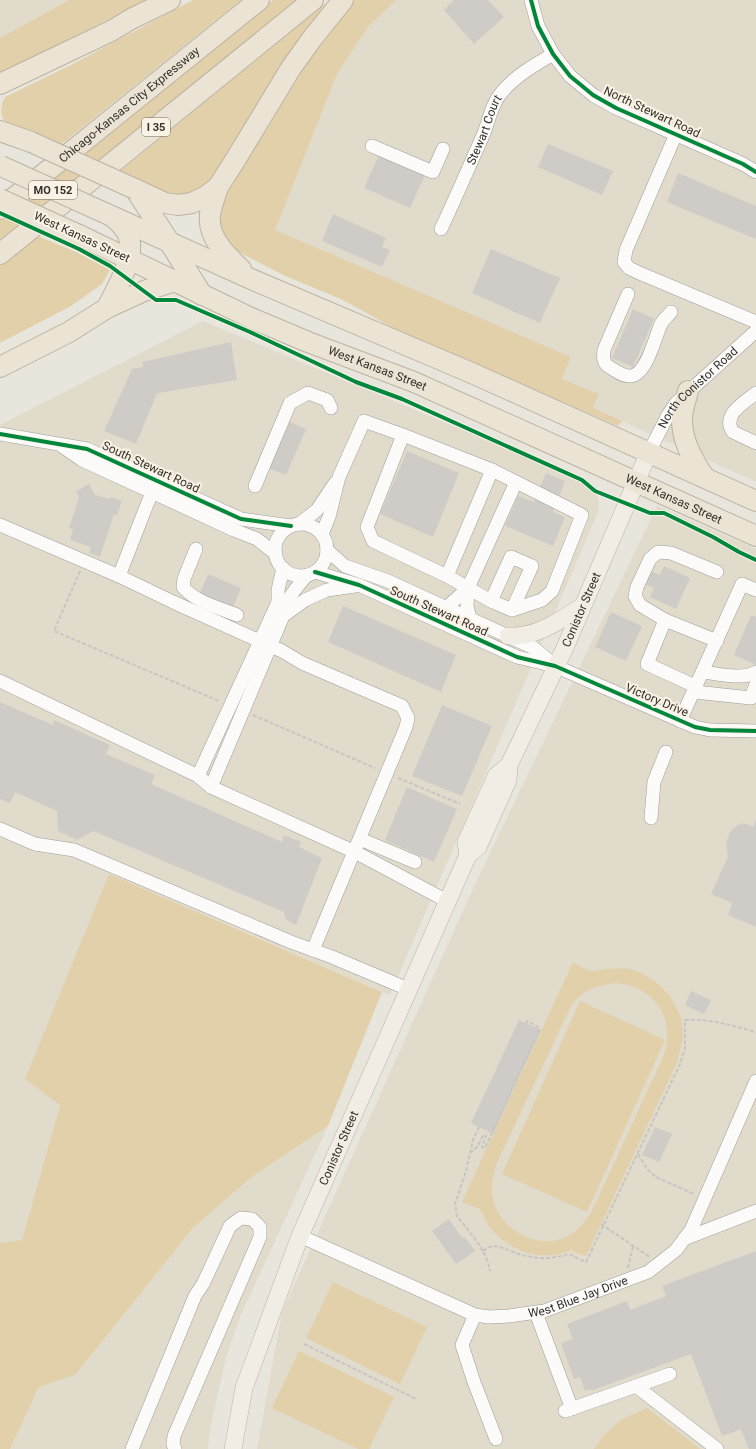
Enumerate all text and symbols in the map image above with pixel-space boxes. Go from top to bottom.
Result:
street label: Chicago-Kansas City Expressway [56,44,203,166]
street label: North Stewart Road [601,83,703,141]
street label: Stewart Court [464,92,505,167]
road number: I 35 [142,118,170,136]
road number: MO 152 [29,181,77,199]
street label: West Kansas Street [32,209,132,265]
street label: West Kansas Street [326,343,429,394]
street label: North Conistor Road [655,344,741,431]
street label: South Stewart Road [100,438,202,496]
street label: West Kansas Street [623,471,724,527]
street label: Conistor Street [559,570,604,649]
street label: South Stewart Road [388,583,490,639]
street label: Victory Drive [623,680,691,720]
street label: Conistor Street [316,1109,361,1187]
street label: West Blue Jay Drive [527,1273,630,1320]

